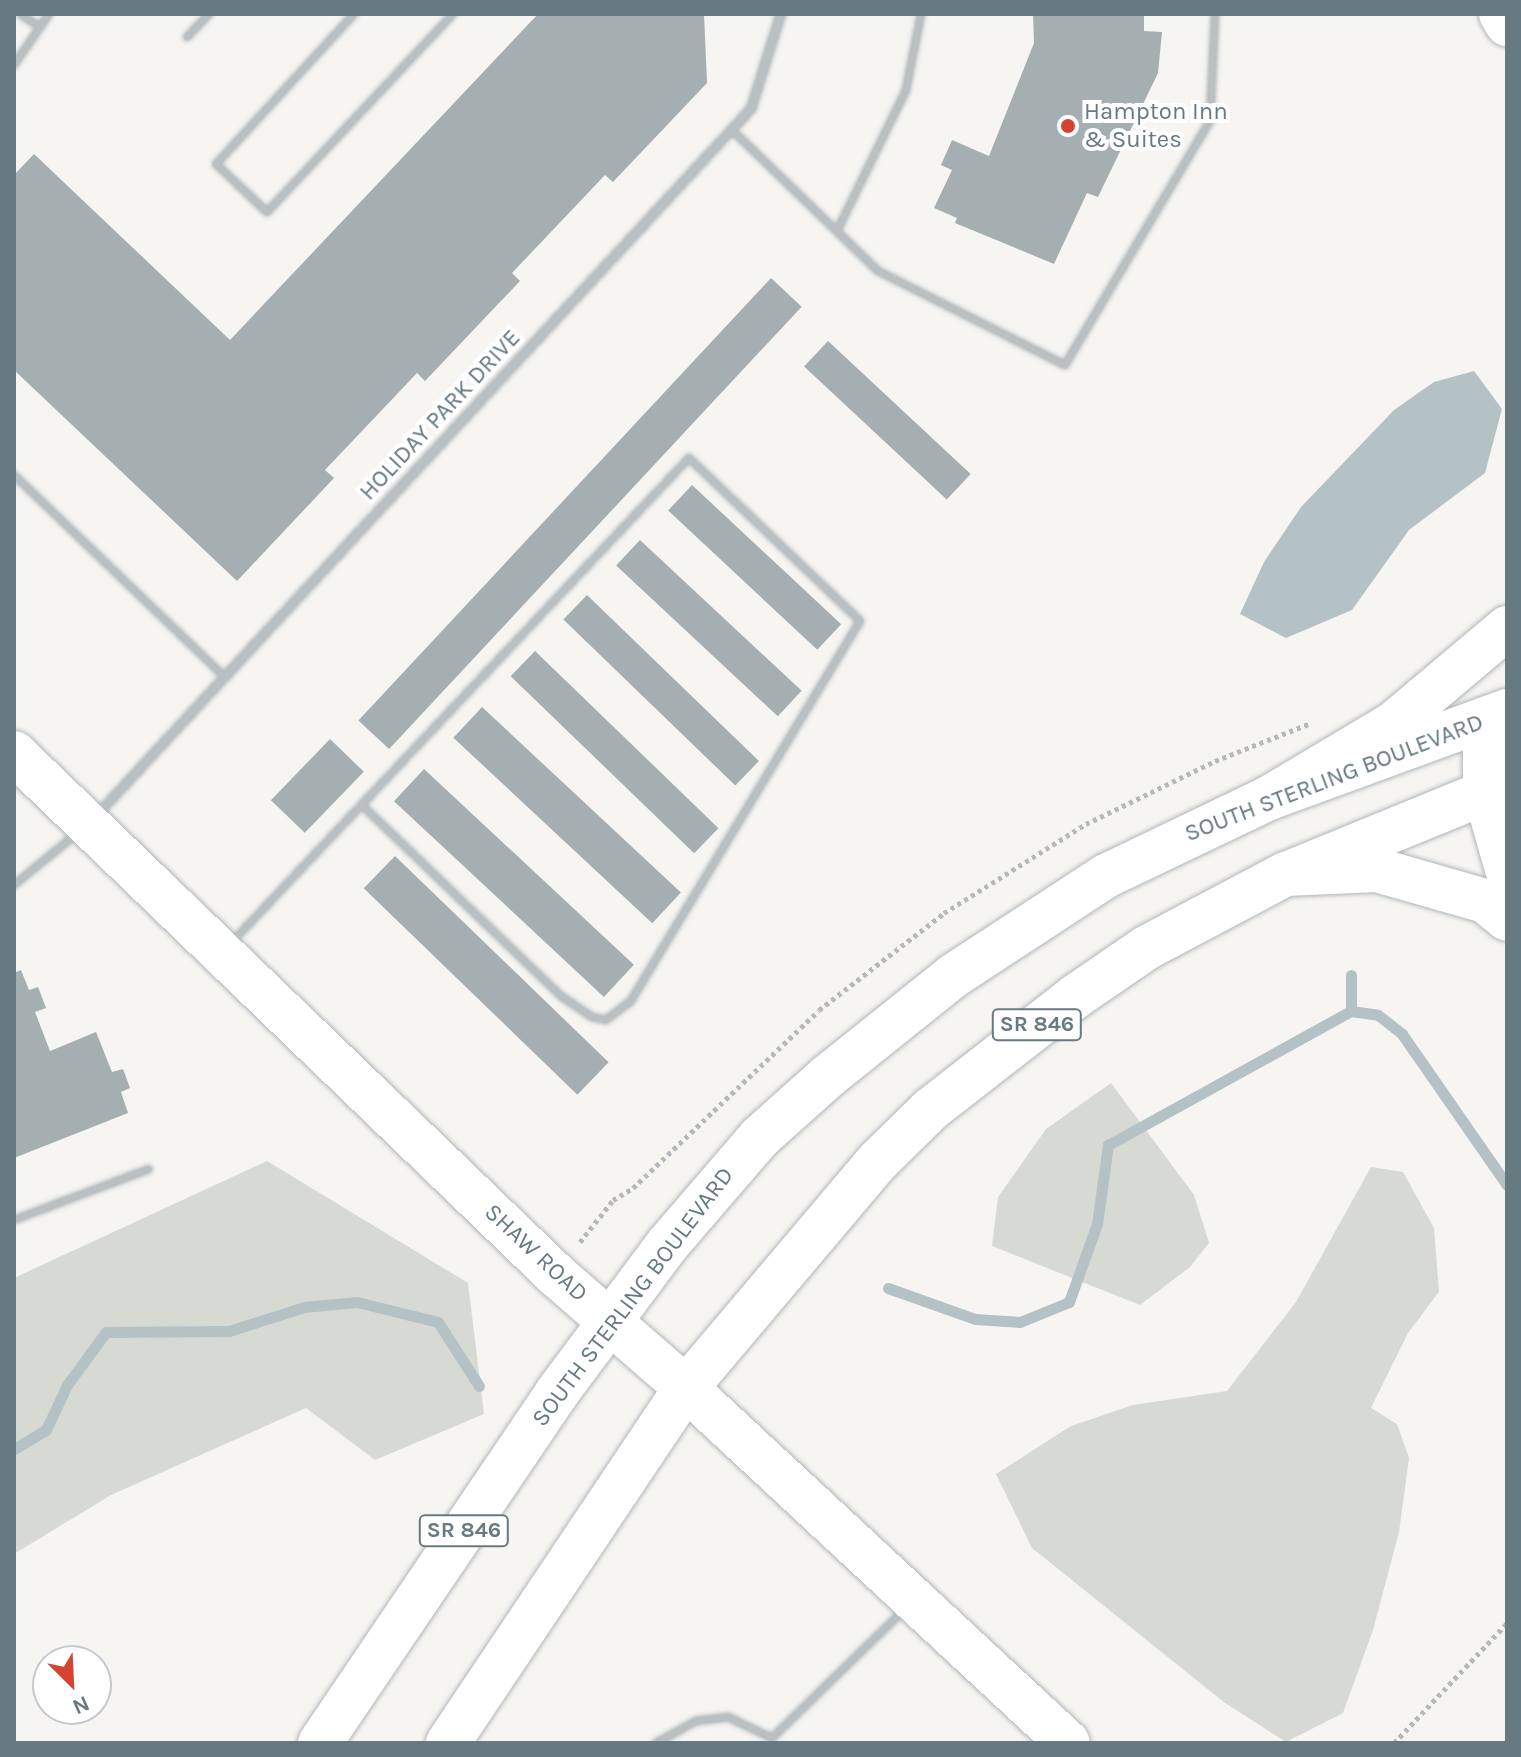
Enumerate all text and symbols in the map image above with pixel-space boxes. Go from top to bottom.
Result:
place label: Hampton Inn & Suites [1084,98,1228,154]
marker: Hampton Inn & Suites [1059,117,1077,135]
street label: HOLIDAY PARK DRIVE [354,324,526,506]
street label: SOUTH STERLING BOULEVARD [1181,708,1487,848]
road number: SR 846 [991,1007,1083,1043]
street label: SOUTH STERLING BOULEVARD [526,1162,740,1432]
street label: SHAW ROAD [478,1198,594,1308]
road number: SR 846 [418,1513,510,1549]
north arrow [32,1645,112,1725]
text: N [68,1690,93,1720]

